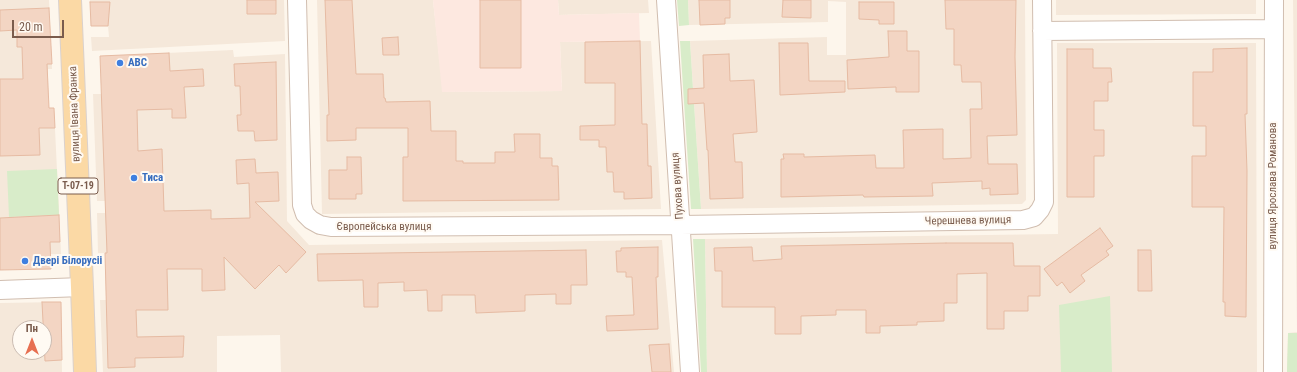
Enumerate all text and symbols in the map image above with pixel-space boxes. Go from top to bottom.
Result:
scale bar [14,12,66,38]
text: 20 m [19,20,43,34]
place label: ABC [128,56,147,70]
marker: ABC [115,58,125,68]
street label: вулиця Івана Франка [67,66,83,162]
street label: вулиця Ярослава Романова [1266,123,1280,249]
street label: Пухова вулиця [669,152,687,220]
place label: Тиса [142,171,163,185]
marker: Тиса [129,173,139,183]
road number: Т-07-19 [58,178,98,194]
street label: Черешнева вулиця [925,214,1011,228]
street label: Європейська вулиця [337,220,431,234]
place label: Двері Білорусіі [33,254,102,268]
marker: Двері Білорусіі [20,256,30,266]
north arrow [12,320,52,360]
text: Пн [26,322,38,335]

